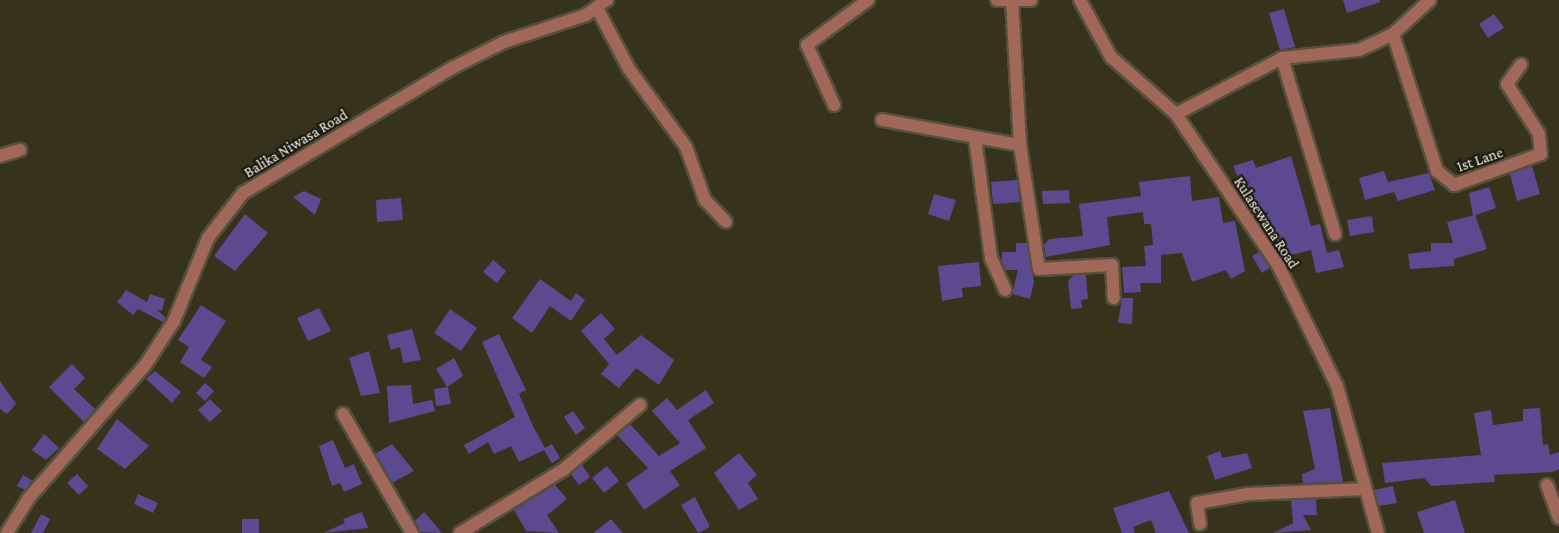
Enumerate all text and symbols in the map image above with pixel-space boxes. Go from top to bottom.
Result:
street label: Balika Niwasa Road [241,106,351,182]
street label: 1st Lane [1455,144,1505,176]
street label: Kulasewana Road [1230,174,1302,272]

